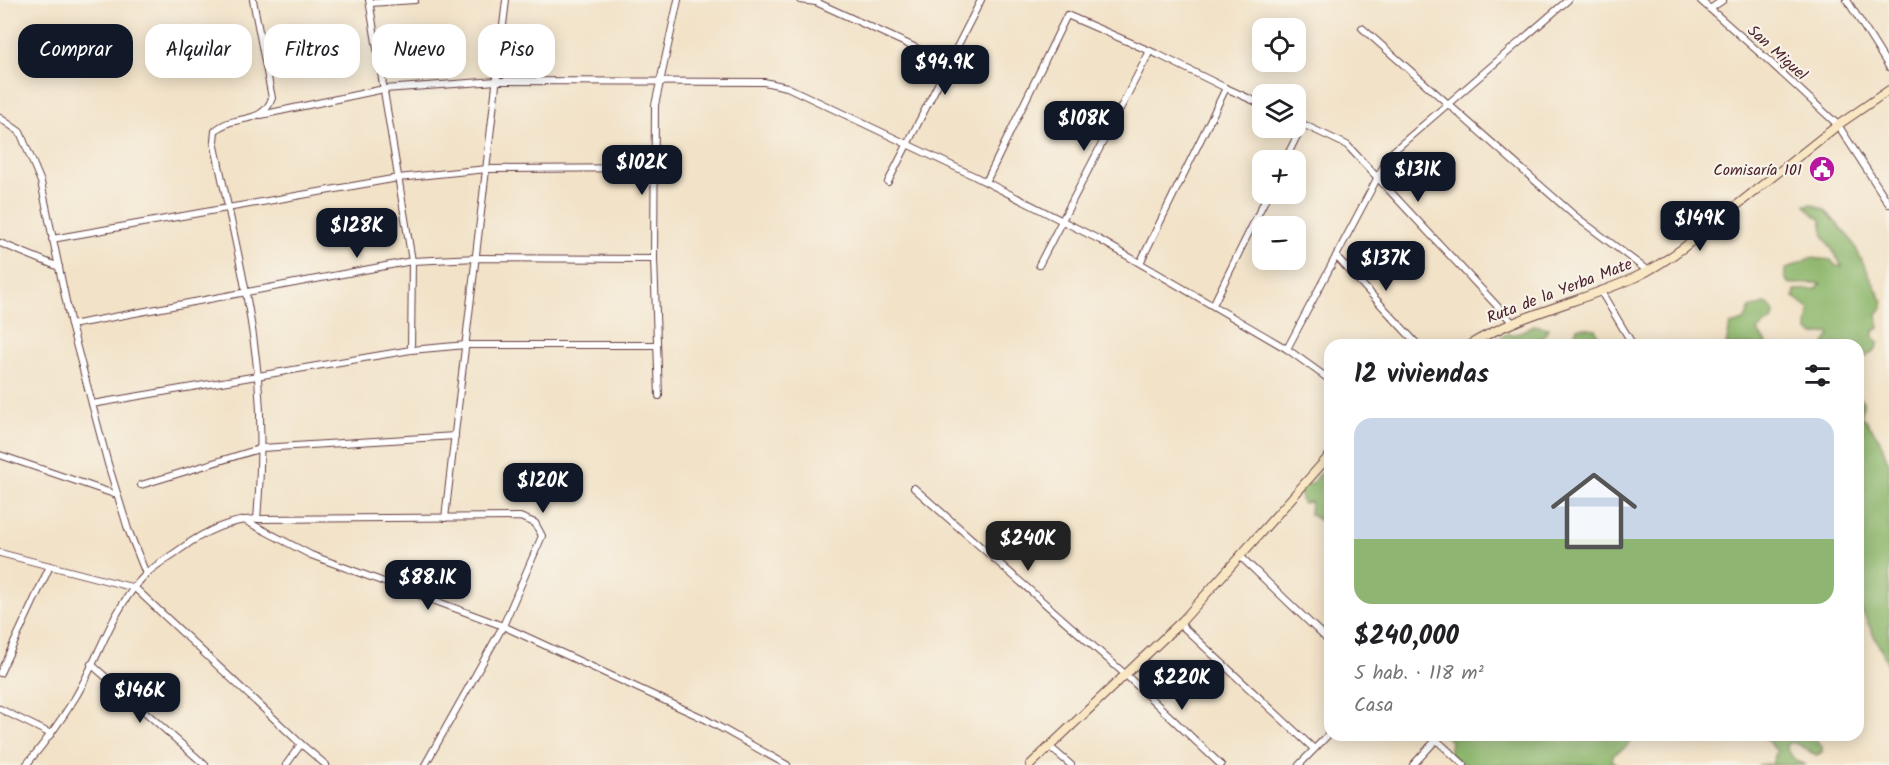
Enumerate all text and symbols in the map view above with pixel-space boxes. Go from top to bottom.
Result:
map controls [1252,18,1306,270]
button: locate [1252,18,1306,72]
street label: San Miguel [1741,19,1813,87]
chip: Comprar [18,24,133,78]
chip: Alquilar [145,24,252,78]
chip: Filtros [264,24,360,78]
chip: Nuevo [372,24,466,78]
chip: Piso [478,24,555,78]
pin: $94.9K [896,45,994,96]
text: $94.9K [915,48,975,80]
button: layers [1252,84,1306,138]
pin: $108K [1042,101,1126,152]
text: $108K [1058,104,1110,136]
pin: $102K [600,145,684,196]
text: $102K [616,148,668,180]
button: + [1252,150,1306,204]
pin: $131K [1376,152,1460,203]
public building icon: Comisaría 101 [1807,154,1837,184]
text: $131K [1395,155,1441,187]
place label: Comisaría 101 [1713,158,1802,183]
pin: $149K [1658,201,1742,252]
text: $149K [1675,204,1725,236]
pin: $128K [315,208,399,259]
text: $128K [330,211,384,243]
button: − [1252,216,1306,270]
pin: $137K [1344,241,1428,292]
text: $137K [1361,244,1411,276]
street label: Ruta de la Yerba Mate [1483,252,1636,331]
text: 12 viviendas [1354,354,1489,396]
icon: filters [1801,359,1834,392]
icon: home [1540,457,1648,565]
pin: $120K [501,463,585,514]
text: $120K [517,466,569,498]
pin: $240K [986,521,1070,572]
text: $240K [1000,524,1056,556]
pin: $88.1K [379,560,477,611]
text: $88.1K [399,563,457,595]
text: $240,000 [1354,616,1459,658]
text: 5 hab. · 118 m² [1354,658,1484,690]
pin: $220K [1140,660,1224,711]
text: $220K [1153,663,1211,695]
pin: $146K [98,673,182,724]
text: $146K [114,676,166,708]
text: Casa [1354,690,1393,722]

